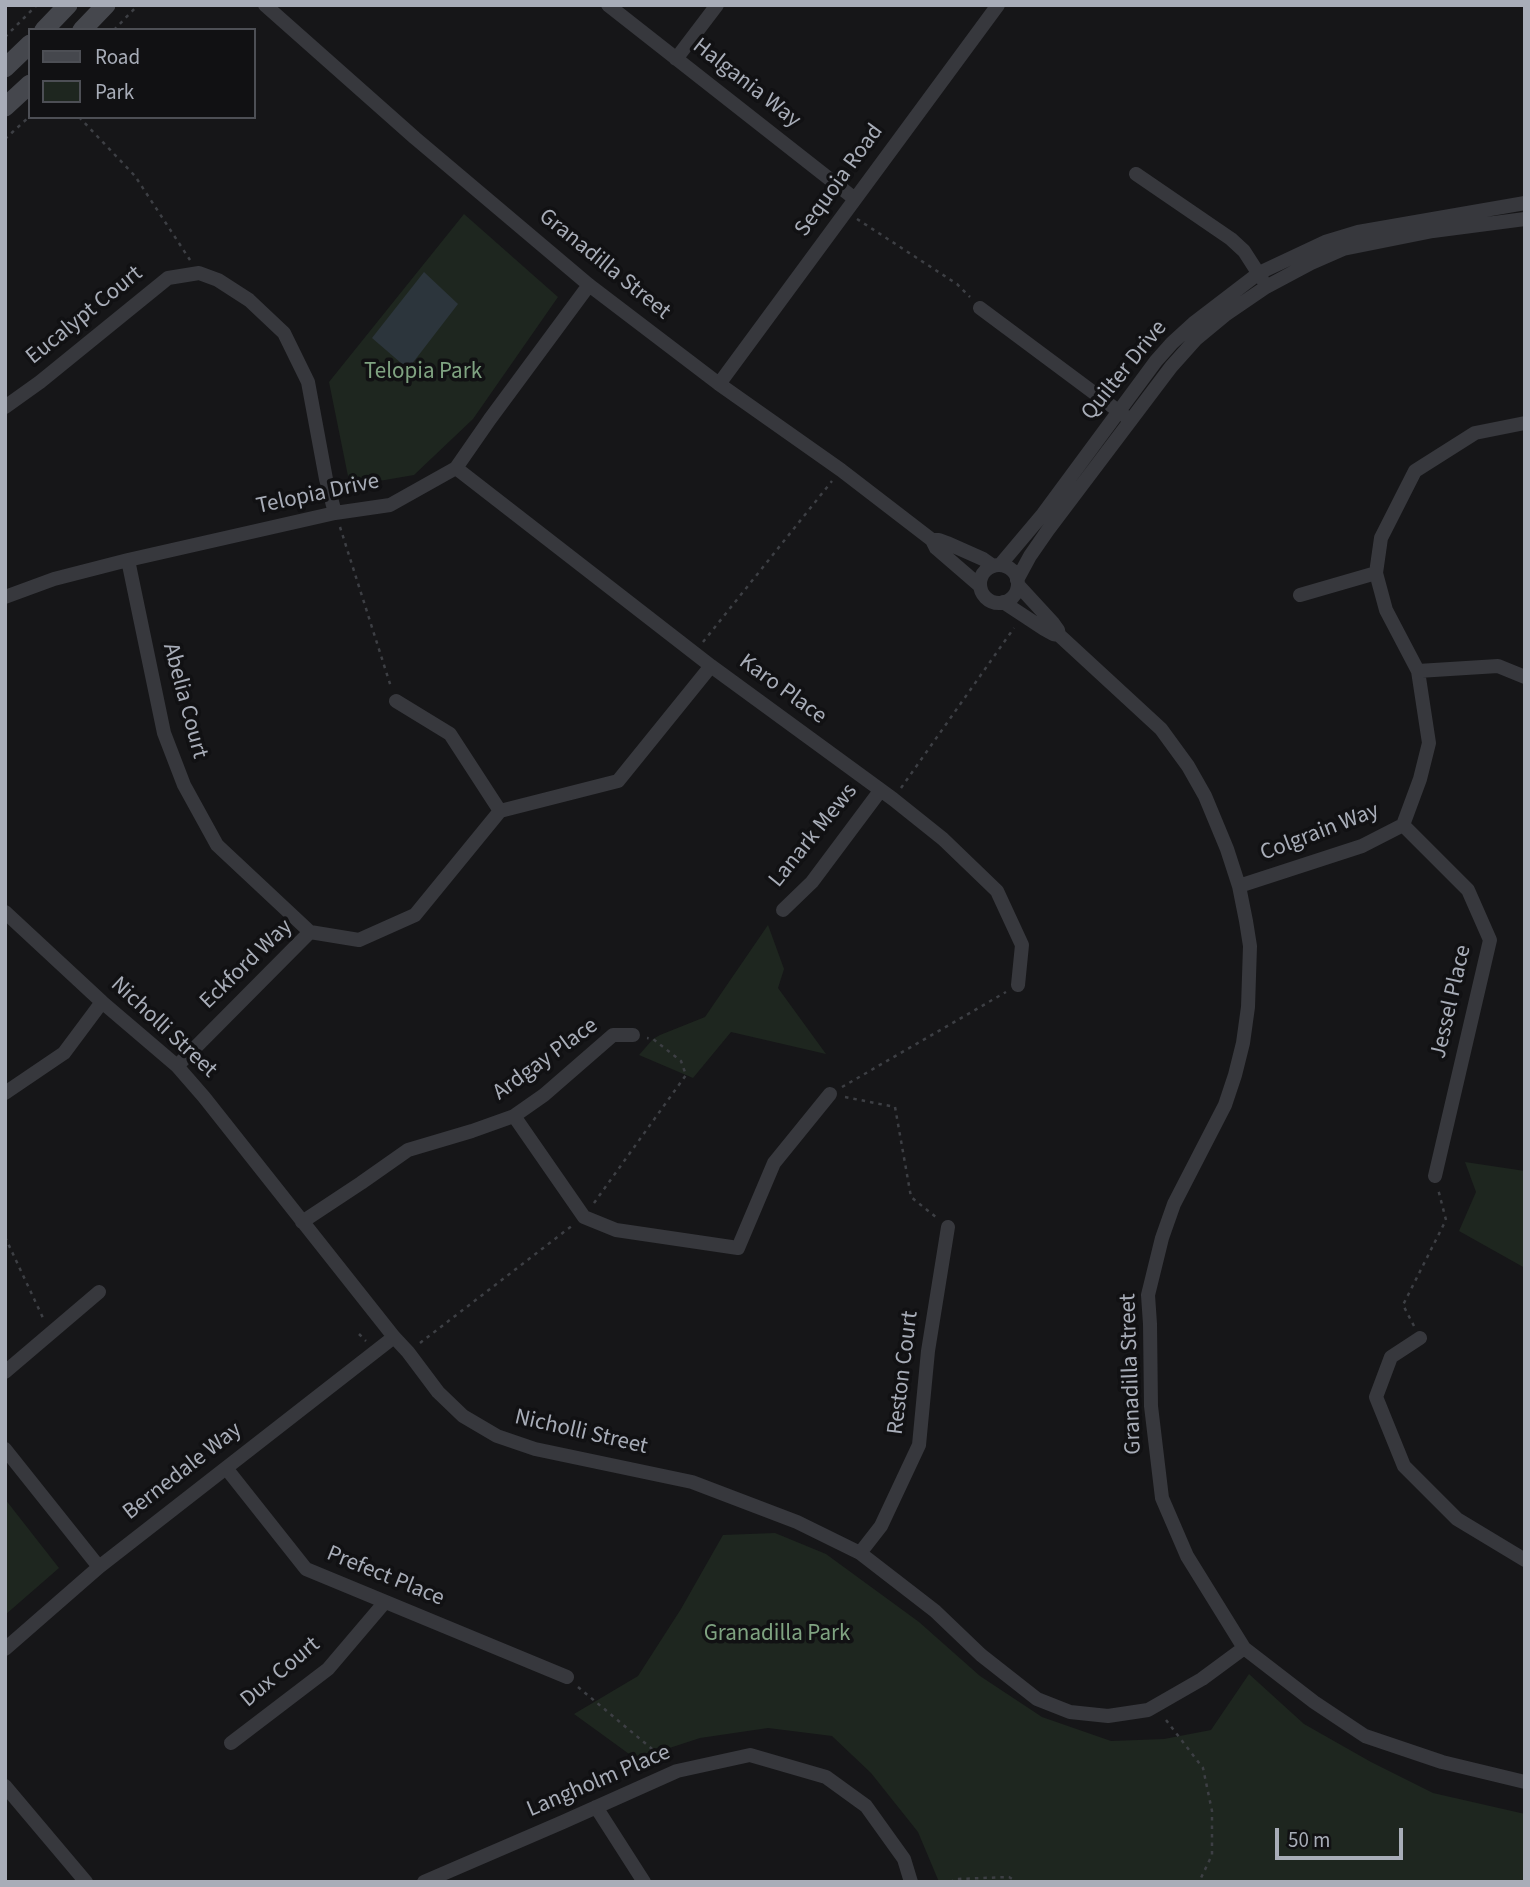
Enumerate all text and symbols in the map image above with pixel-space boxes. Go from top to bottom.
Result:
legend [28,28,256,119]
street label: Halgania Way [686,33,806,135]
text: Road [95,42,140,72]
text: Park [95,77,134,107]
street label: Sequoia Road [790,119,890,243]
street label: Granadilla Street [533,204,675,326]
street label: Eucalypt Court [21,261,149,371]
street label: Quilter Drive [1076,315,1174,427]
park label: Telopia Park [364,359,482,387]
street label: Telopia Drive [254,469,382,521]
street label: Abelia Court [155,640,213,762]
street label: Karo Place [733,649,831,731]
street label: Lanark Mews [764,779,864,893]
street label: Colgrain Way [1257,798,1383,868]
street label: Eckford Way [195,914,299,1016]
street label: Jessel Place [1426,943,1478,1061]
street label: Nicholli Street [104,972,222,1084]
street label: Ardgay Place [488,1013,604,1107]
street label: Granadilla Street [1115,1293,1149,1455]
street label: Reston Court [883,1310,925,1436]
street label: Nicholli Street [512,1404,650,1462]
street label: Bernedale Way [118,1417,248,1527]
street label: Prefect Place [322,1541,448,1613]
park label: Granadilla Park [704,1621,850,1649]
street label: Dux Court [236,1632,326,1714]
street label: Langholm Place [523,1739,675,1825]
scale bar [1278,1814,1406,1858]
text: 50 m [1288,1825,1330,1855]

